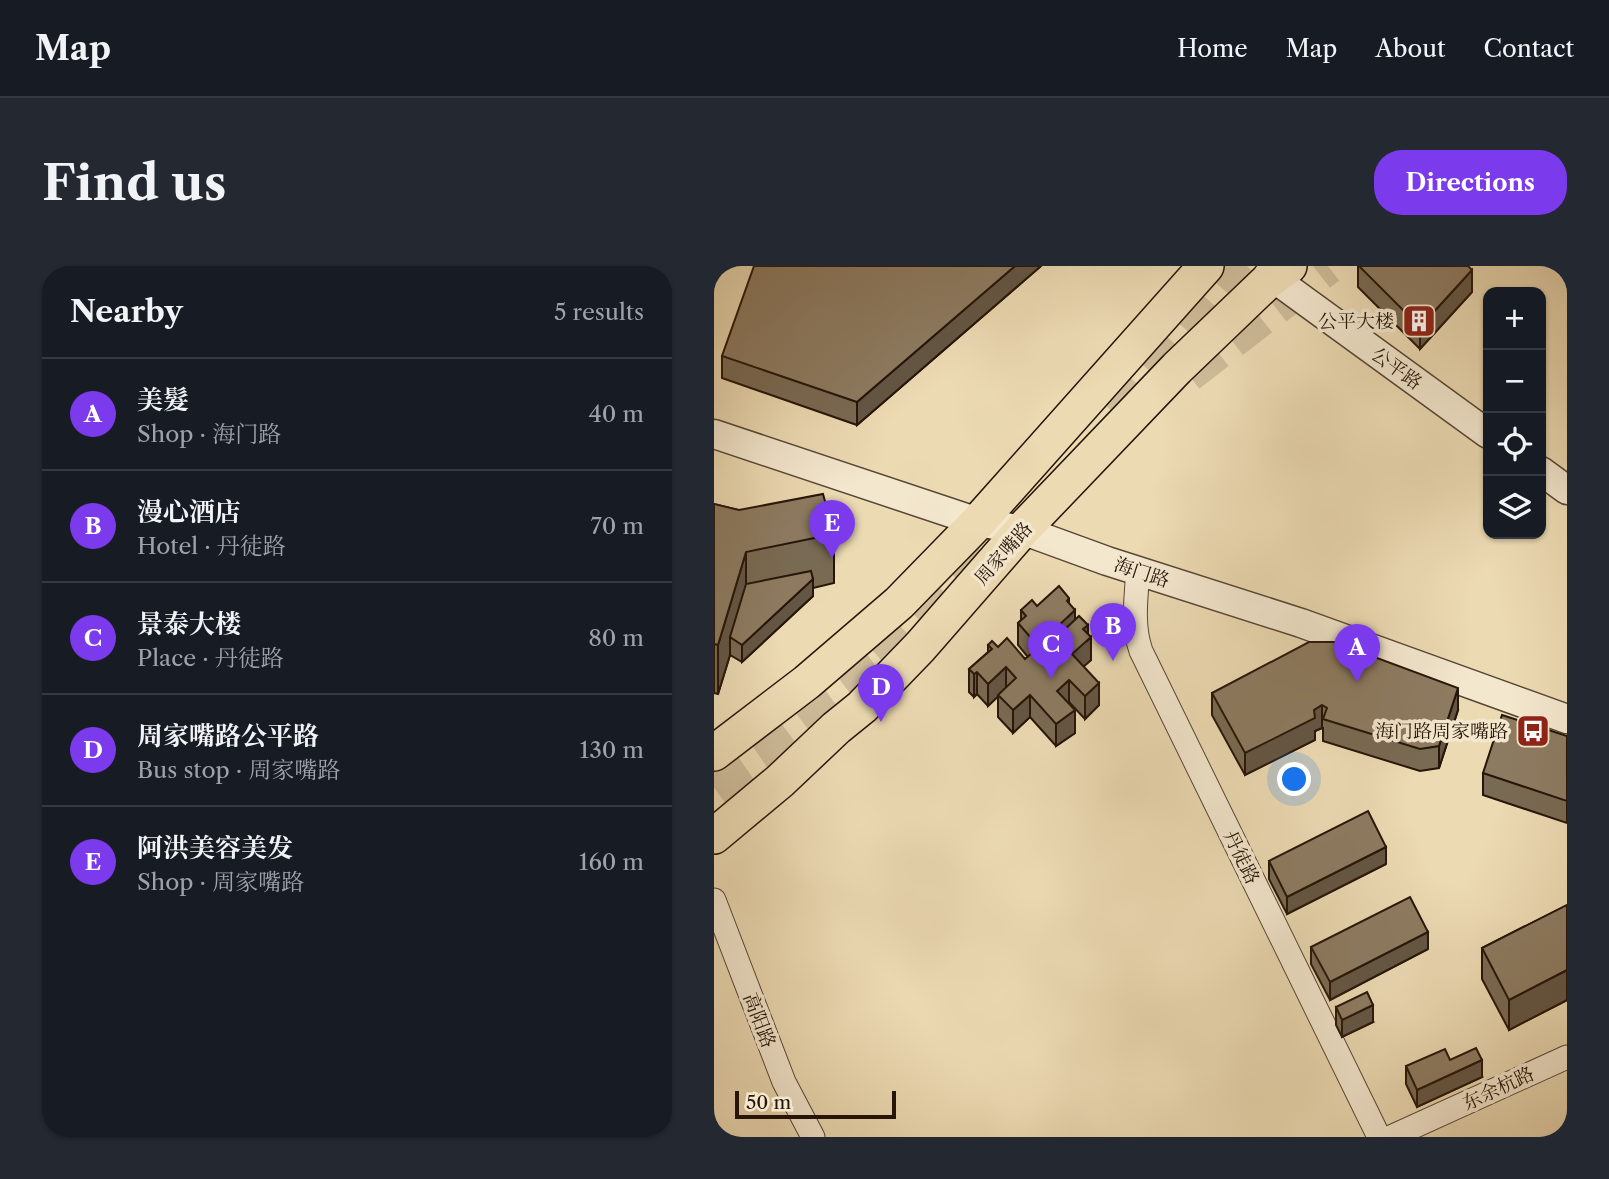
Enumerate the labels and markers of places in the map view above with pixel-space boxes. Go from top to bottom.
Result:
building icon: 公平大楼 [1400,302,1438,340]
place label: 公平大楼 [1318,310,1394,333]
pin: E [809,500,855,558]
pin: B [1090,603,1136,661]
pin: C [1028,621,1074,679]
pin: A [1334,624,1380,682]
pin: D [858,664,904,722]
bus stop icon: 海门路周家嘴路 [1514,712,1552,750]
place label: 海门路周家嘴路 [1375,720,1508,743]

